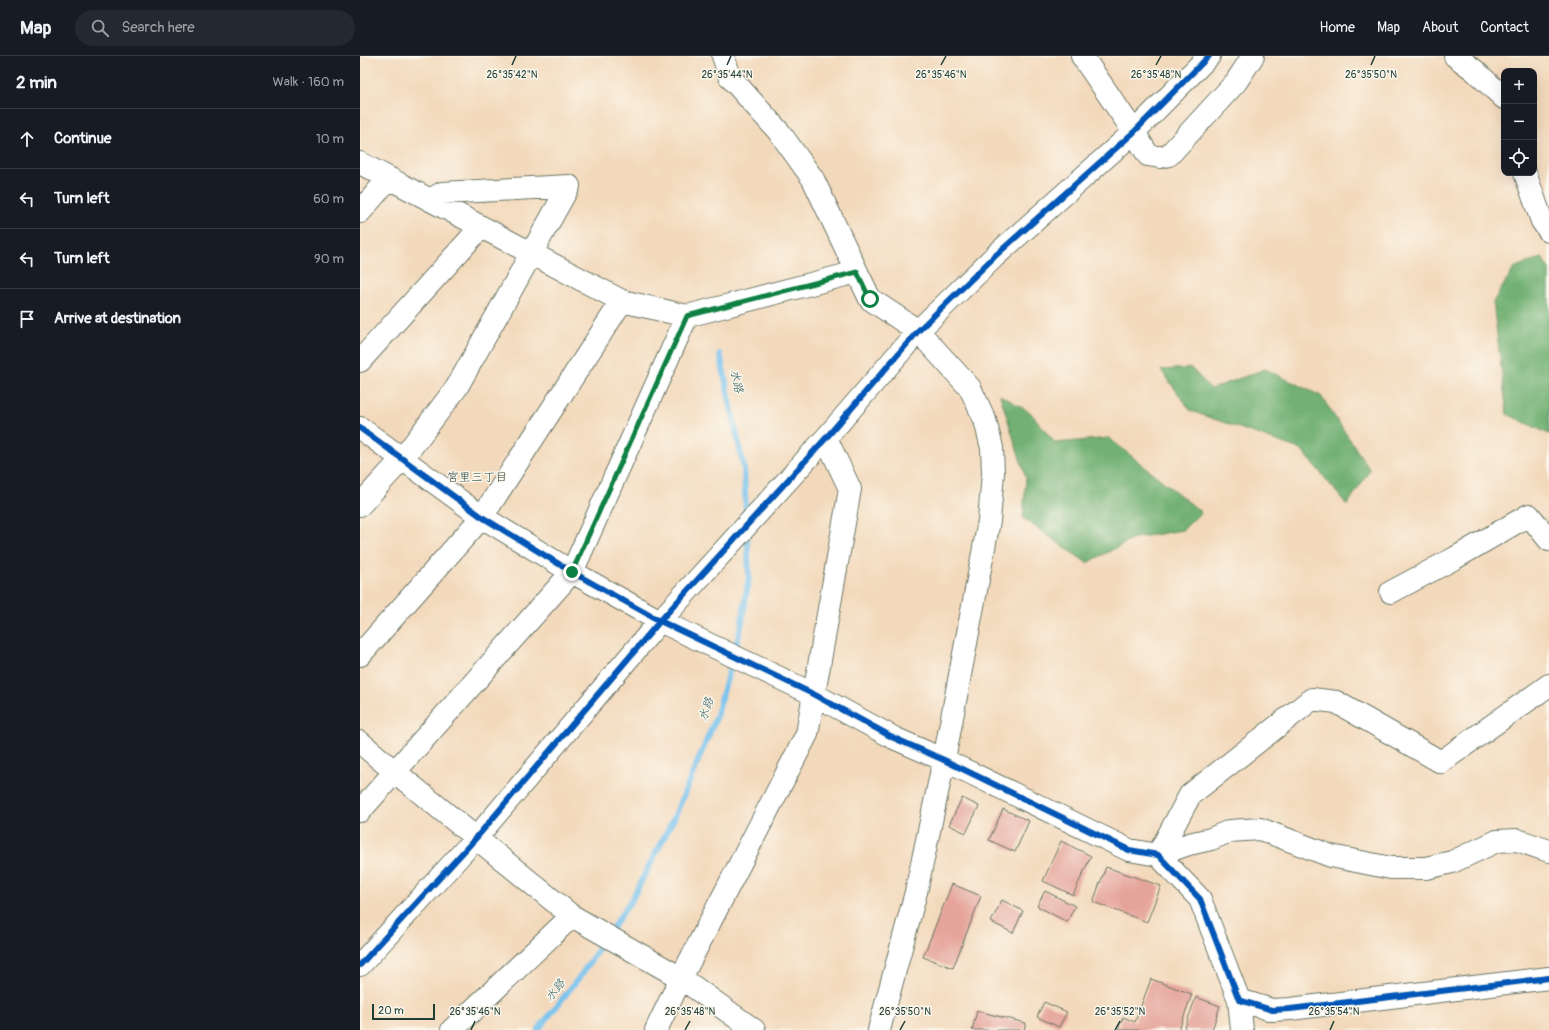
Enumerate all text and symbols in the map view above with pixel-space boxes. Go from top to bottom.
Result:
search box [75,10,355,46]
text: Map [20,16,51,40]
icon: search [89,17,111,39]
text: Search here [121,18,195,37]
text: Home [1320,19,1355,36]
text: Map [1377,19,1400,36]
text: About [1422,19,1458,36]
text: Contact [1480,19,1529,36]
map controls [1501,68,1537,176]
button: + [1501,68,1537,104]
text: 26°35'42"N [487,69,538,81]
text: 26°35'44"N [701,69,753,81]
text: 26°35'46"N [915,69,967,81]
text: 26°35'48"N [1131,69,1181,81]
text: 26°35'50"N [1345,69,1397,81]
text: 2 min [16,72,57,93]
text: Walk · 160 m [273,74,344,90]
button: − [1501,104,1537,140]
icon: ahead [16,128,38,150]
text: Continue [54,129,112,148]
text: 10 m [316,131,344,147]
button: locate [1501,140,1537,176]
icon: left [16,188,38,210]
text: Turn left [54,189,110,208]
text: 60 m [313,191,344,207]
icon: left [16,248,38,270]
text: Turn left [54,249,110,268]
text: 90 m [314,251,344,267]
route start [861,290,879,308]
icon: arrive [16,308,38,330]
text: Arrive at destination [54,309,181,328]
water label: 水路 [727,368,747,395]
district label: 宮里三丁目 [447,470,507,485]
route end [563,563,581,581]
water label: 水路 [696,694,718,723]
water label: 水路 [542,975,569,1004]
scale bar [372,1002,435,1021]
text: 20 m [378,1004,404,1017]
text: 26°35'46"N [449,1006,501,1018]
text: 26°35'48"N [665,1006,715,1018]
text: 26°35'50"N [879,1006,931,1018]
text: 26°35'52"N [1095,1006,1146,1018]
text: 26°35'54"N [1309,1006,1360,1018]

